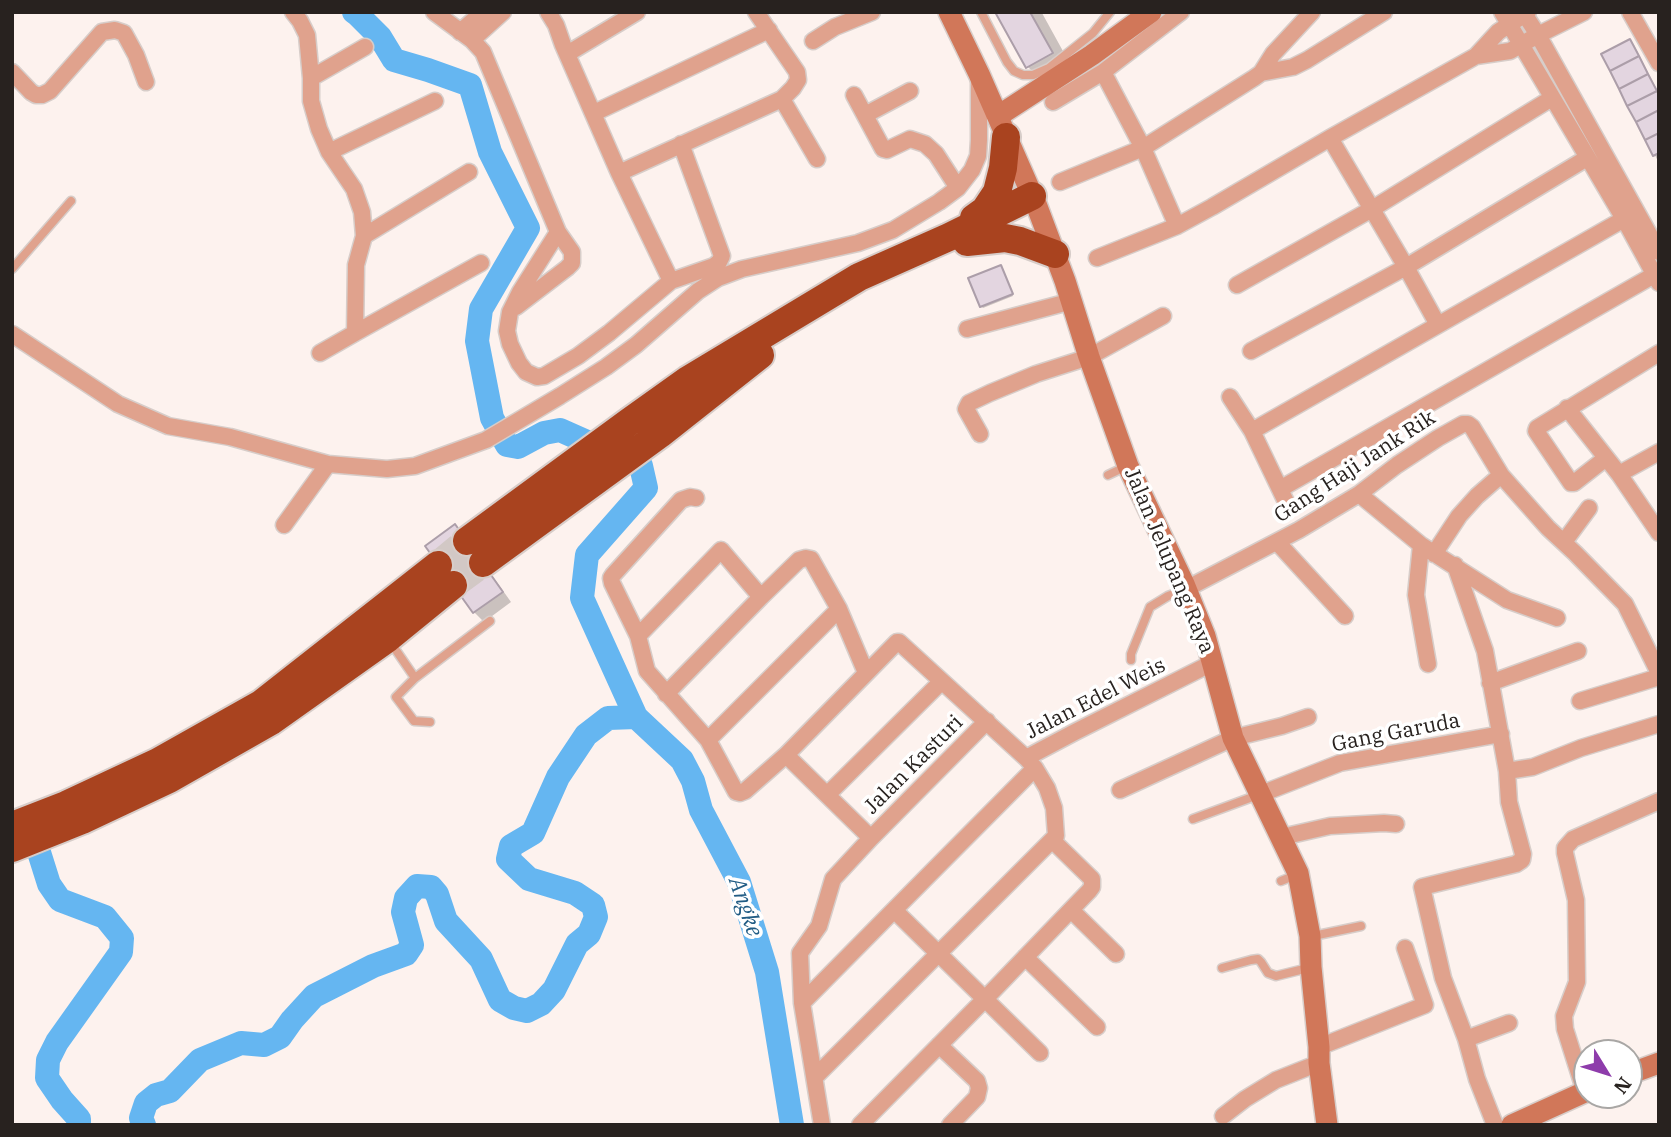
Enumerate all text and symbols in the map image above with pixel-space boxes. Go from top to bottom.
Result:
street label: Gang Haji Jank Rik [1270,406,1440,528]
street label: Jalan Jelupang Raya [1119,464,1219,658]
street label: Jalan Edel Weis [1022,653,1170,745]
street label: Gang Garuda [1330,708,1462,758]
street label: Jalan Kasturi [859,710,969,820]
water label: Angke [722,874,768,940]
north arrow [1573,1039,1643,1109]
text: N [1609,1072,1637,1099]

